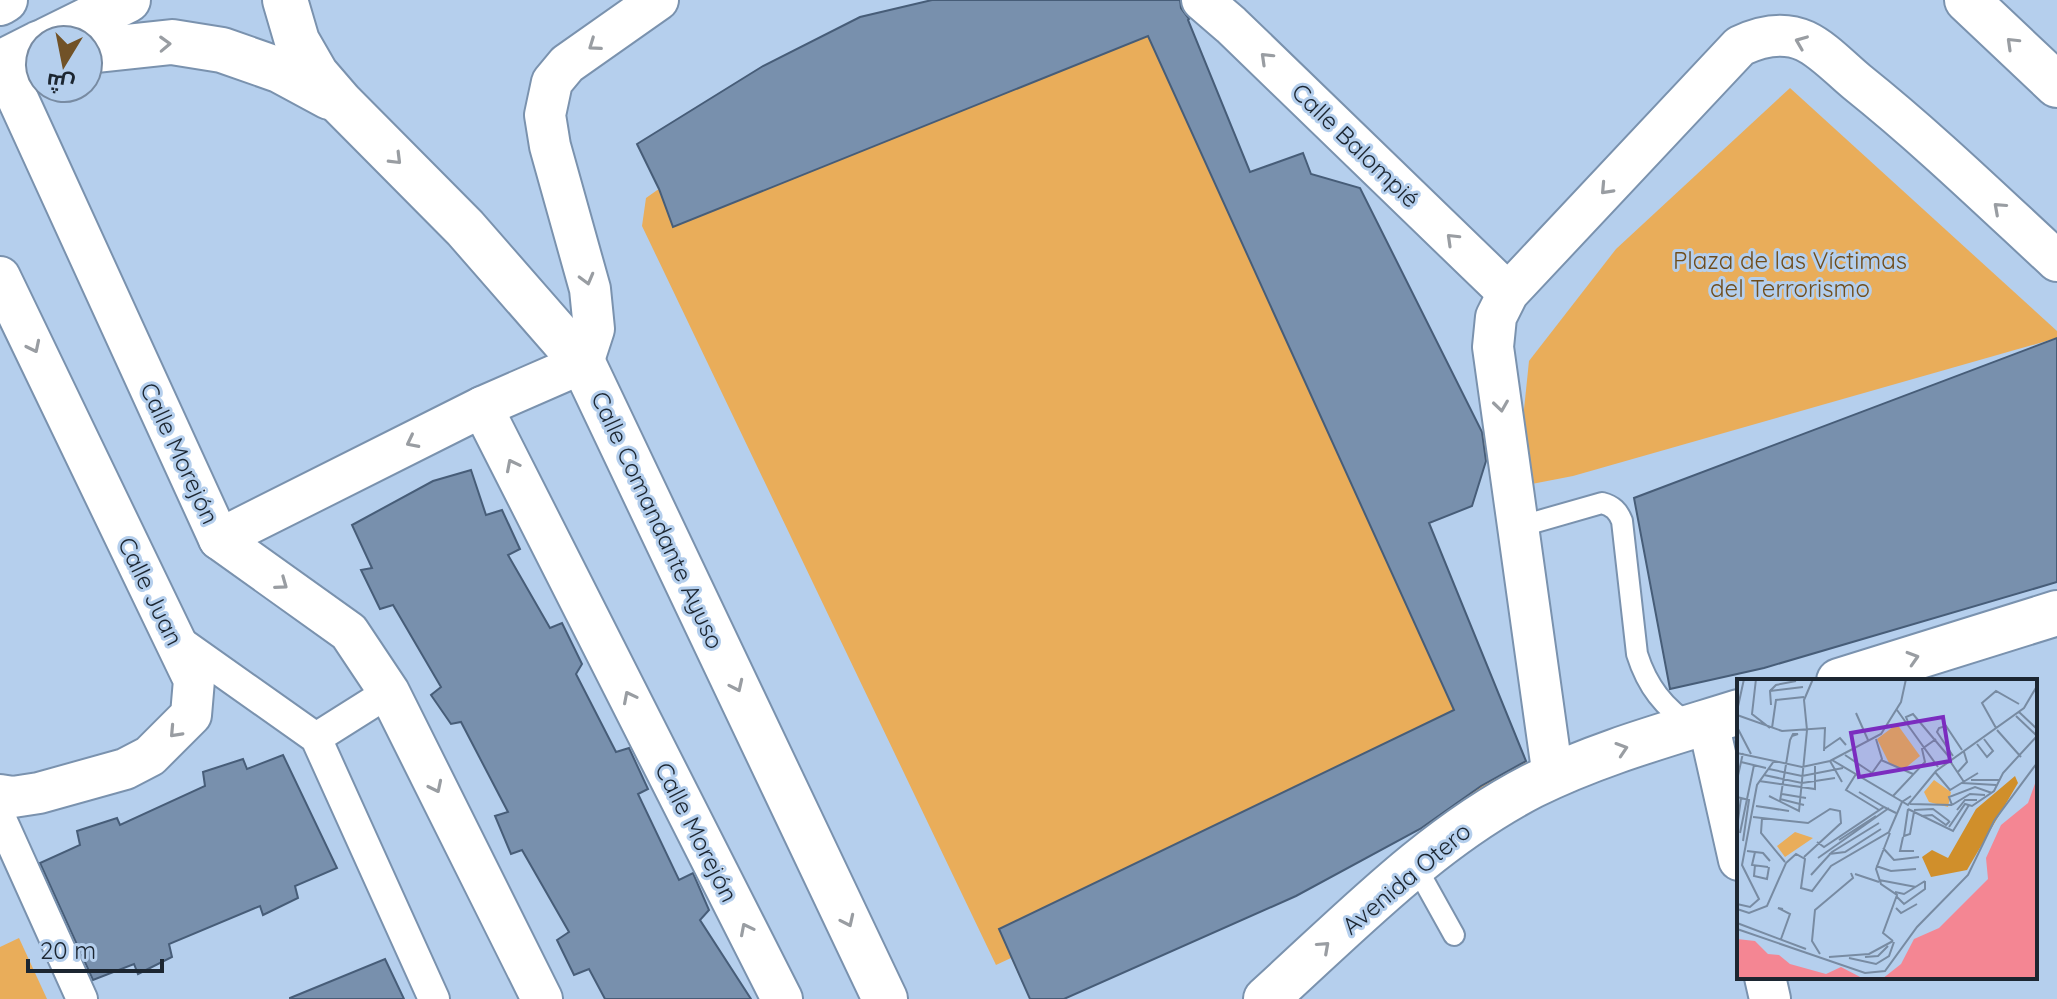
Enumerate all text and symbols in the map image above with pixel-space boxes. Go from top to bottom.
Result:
north arrow [24,24,104,104]
one-way arrow [160,35,172,52]
one-way arrow [589,35,603,50]
one-way arrow [1795,35,1809,51]
one-way arrow [2007,37,2021,52]
one-way arrow [1260,53,1275,67]
text: ش [44,67,77,100]
street label: Calle Balompié [1286,76,1426,214]
one-way arrow [387,150,401,164]
one-way arrow [1601,180,1616,194]
one-way arrow [1994,204,2009,218]
one-way arrow [1447,233,1461,248]
park label: Plaza de las Víctimas del Terrorismo [1673,245,1907,303]
one-way arrow [578,271,594,285]
one-way arrow [24,339,40,353]
street label: Calle Morejón [134,378,226,528]
street label: Calle Comandante Ayuso [585,386,731,654]
one-way arrow [1492,399,1509,413]
one-way arrow [406,432,421,448]
one-way arrow [506,459,521,474]
street label: Calle Juan [112,532,190,650]
one-way arrow [273,574,288,589]
one-way arrow [1906,651,1920,667]
one-way arrow [727,678,743,692]
inset map [1737,679,2037,979]
one-way arrow [623,691,639,706]
one-way arrow [169,723,184,737]
one-way arrow [1614,742,1628,758]
street label: Calle Morejón [649,757,745,907]
one-way arrow [426,778,442,793]
street label: Avenida Otero [1336,815,1476,941]
one-way arrow [838,913,854,927]
scale bar [28,923,162,973]
one-way arrow [741,923,756,938]
text: 20 m [40,935,96,965]
one-way arrow [1315,941,1329,956]

